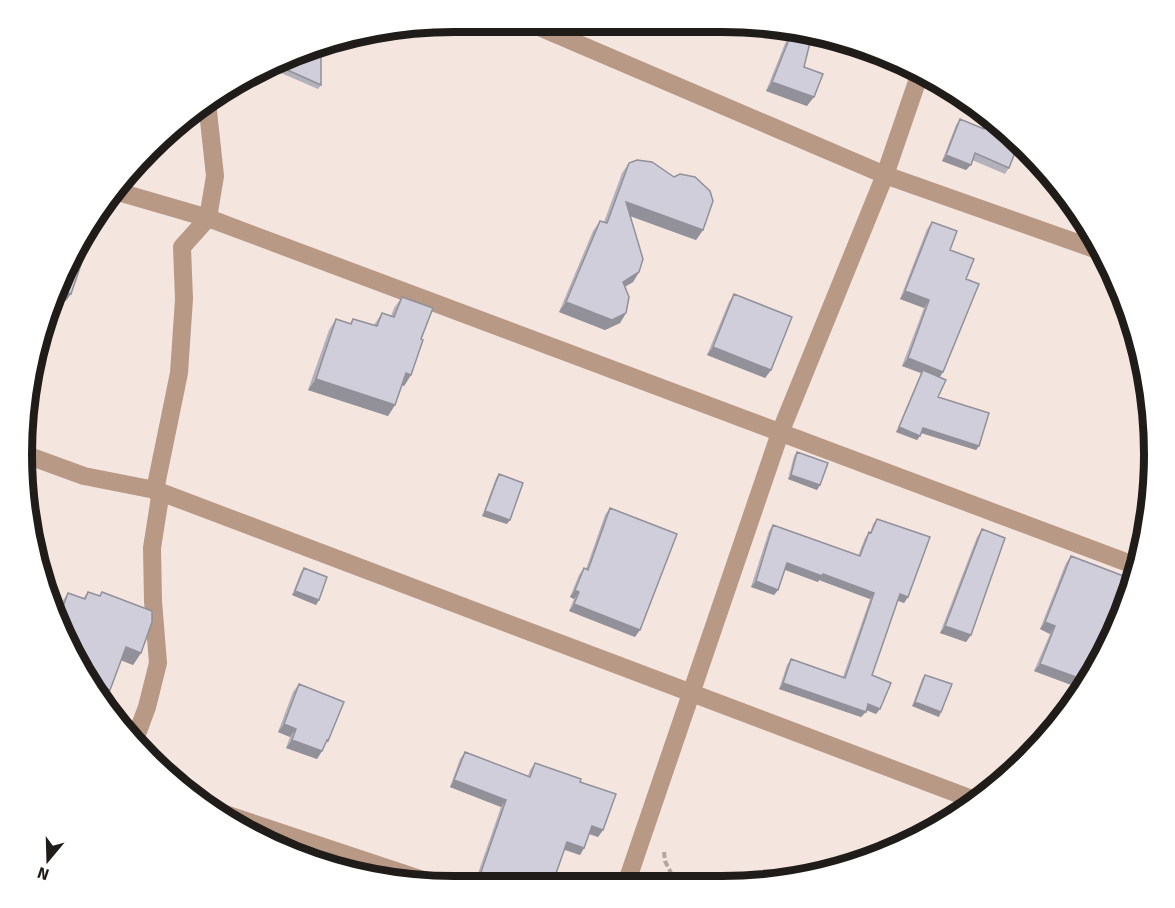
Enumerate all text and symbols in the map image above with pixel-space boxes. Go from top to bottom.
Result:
north arrow [18,830,78,890]
text: N [35,862,52,885]

